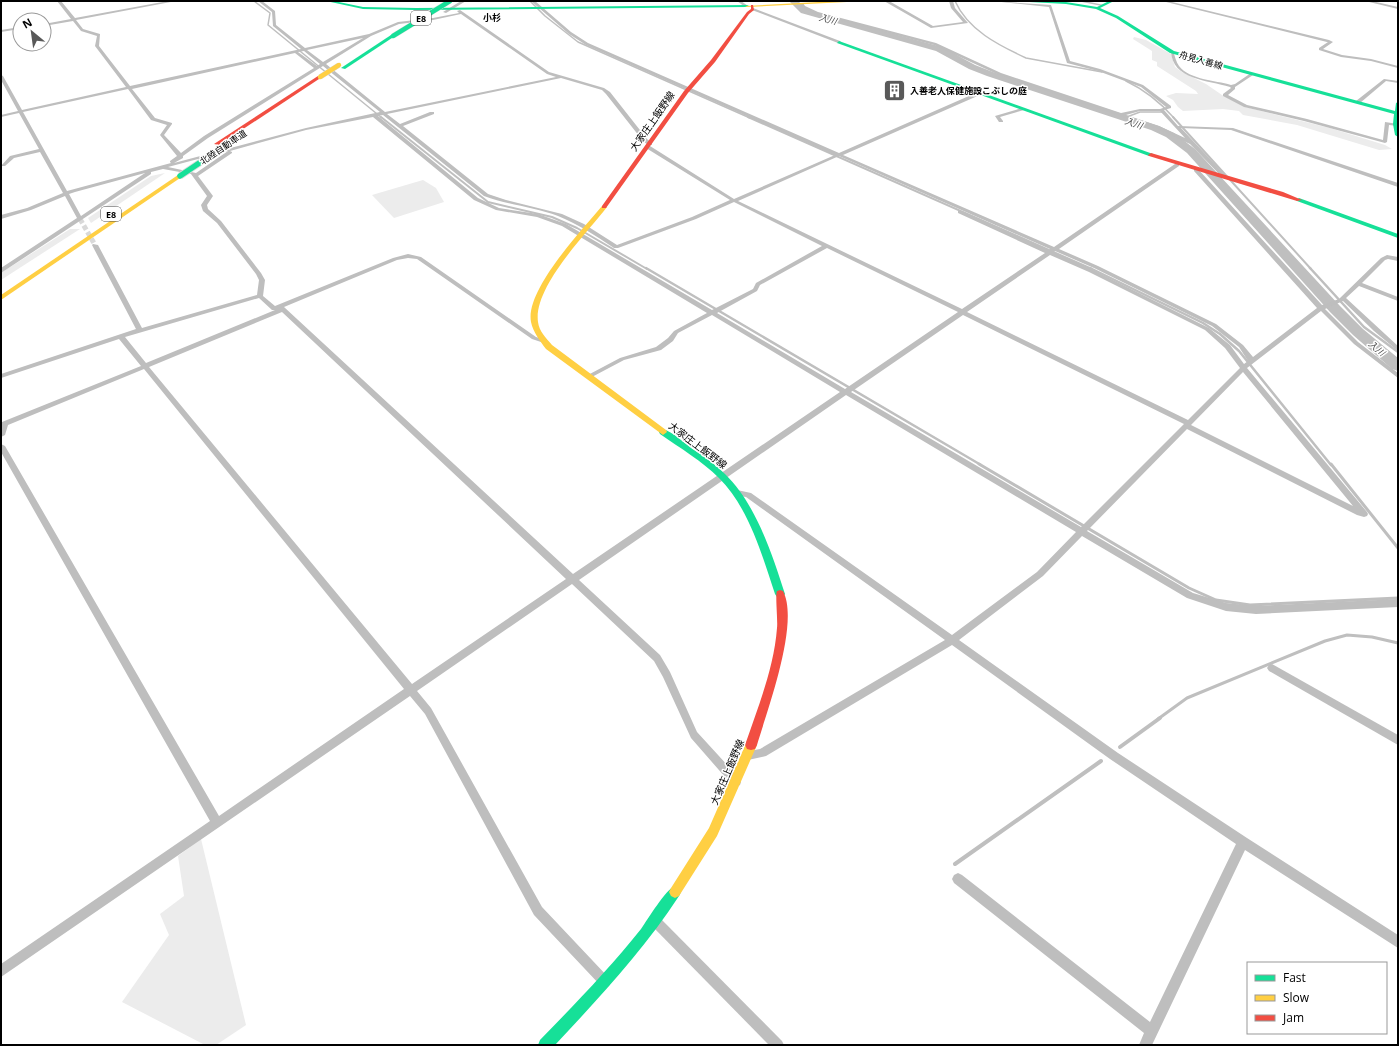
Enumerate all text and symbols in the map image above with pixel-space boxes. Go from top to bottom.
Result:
water label: 入川 [818,10,839,28]
road number: E8 [411,11,431,25]
district label: 小杉 [483,11,501,24]
north arrow [12,12,52,52]
text: N [19,14,34,32]
street label: 舟見入善線 [1178,48,1225,73]
building icon: 入善老人保健施設こぶしの庭 [881,77,907,103]
place label: 入善老人保健施設こぶしの庭 [910,84,1027,97]
street label: 大家庄上飯野線 [626,88,678,154]
water label: 入川 [1123,114,1146,132]
street label: 北陸自動車道 [197,127,249,167]
road number: E8 [101,207,121,221]
water label: 入川 [1366,337,1389,359]
street label: 大家庄上飯野線 [666,418,730,472]
street label: 大家庄上飯野線 [707,737,747,807]
legend [1247,962,1387,1034]
text: Fast [1283,969,1306,986]
text: Slow [1283,989,1310,1006]
text: Jam [1282,1009,1304,1026]

